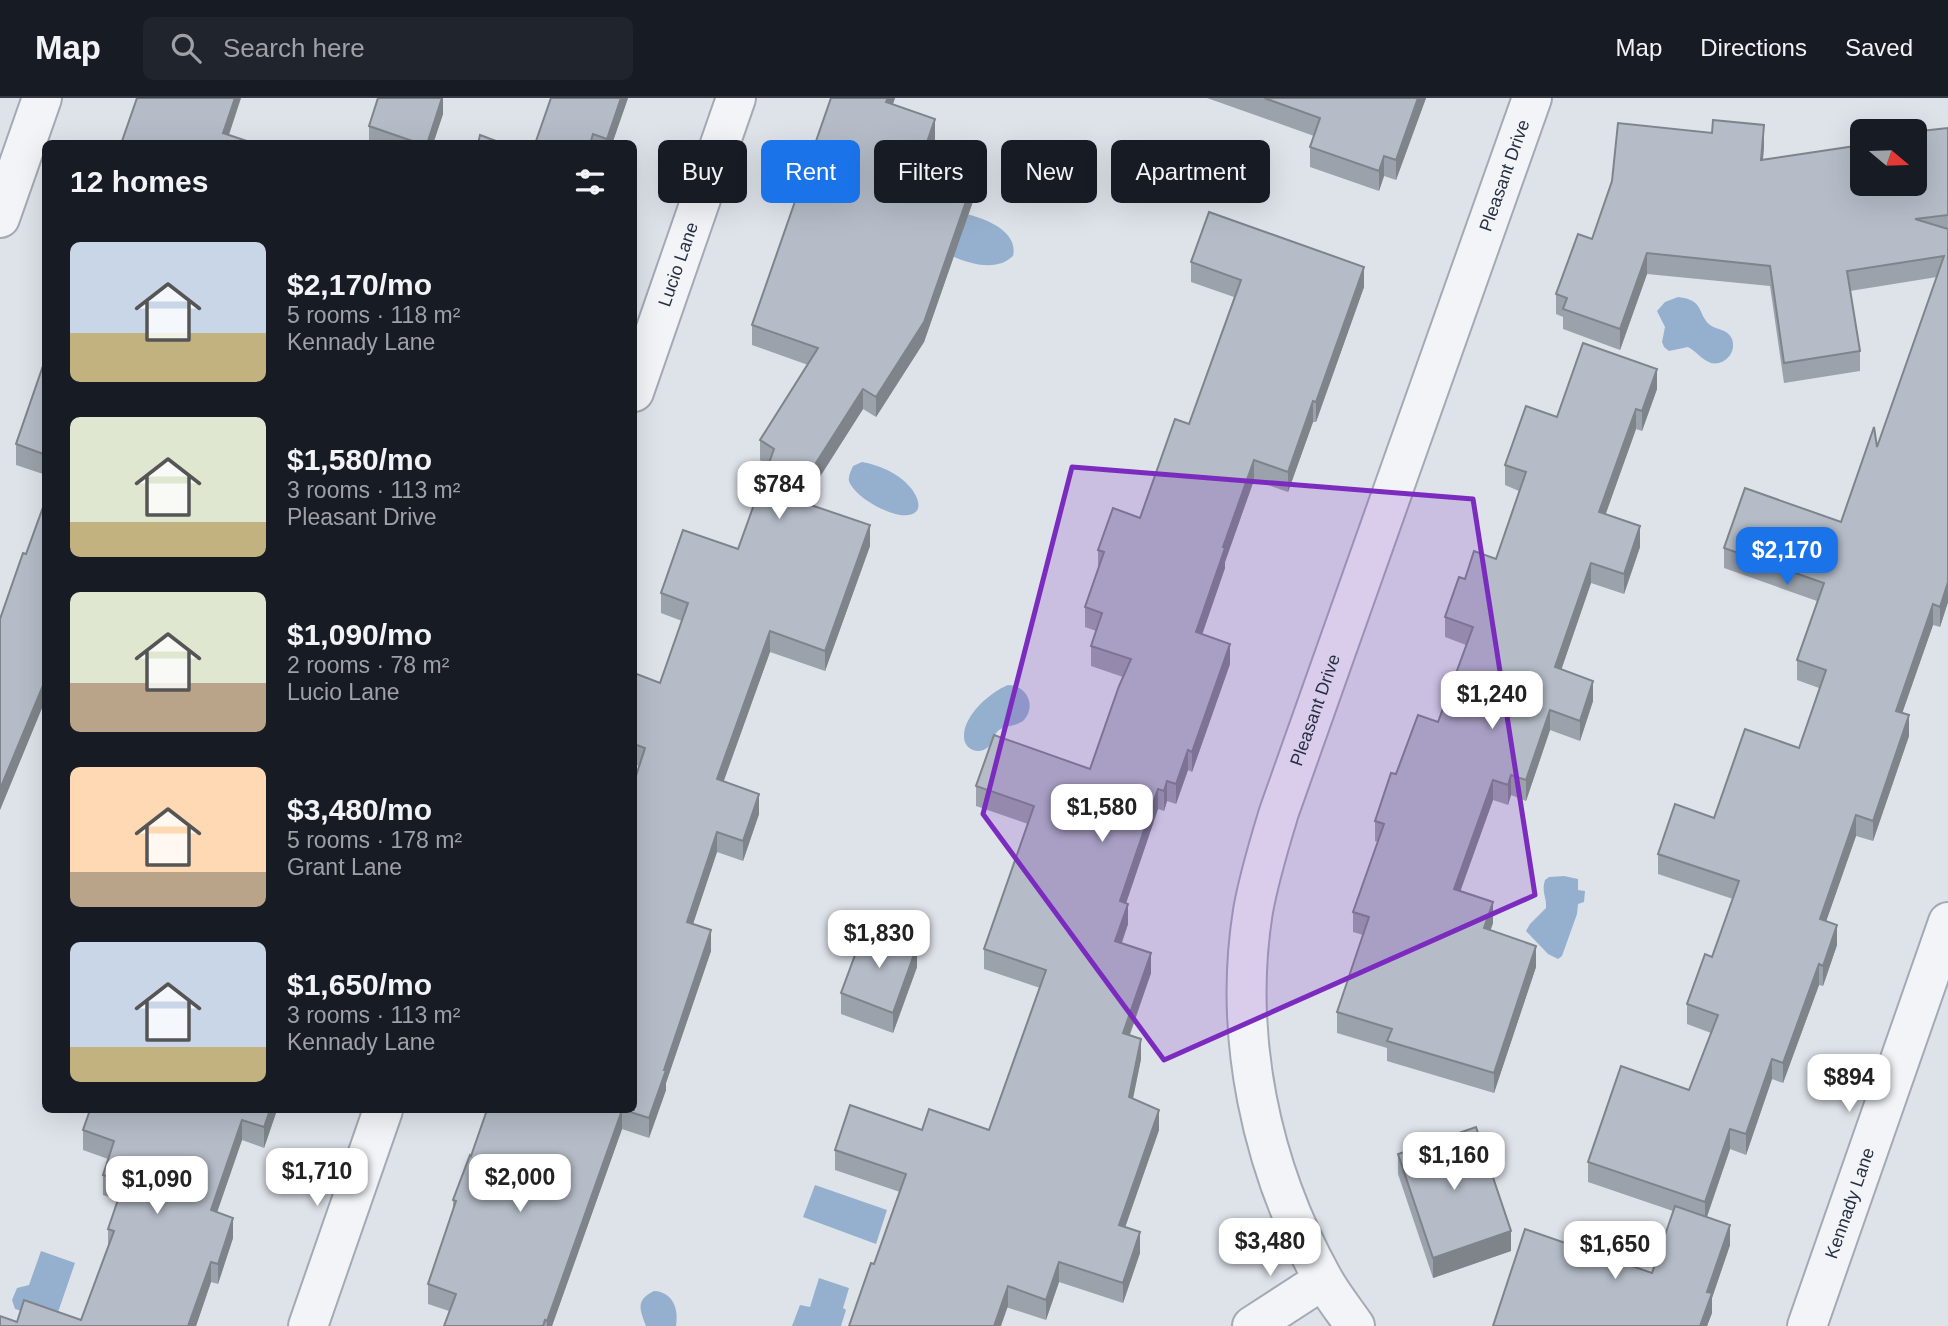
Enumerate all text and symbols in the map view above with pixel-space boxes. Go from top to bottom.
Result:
search box [143,17,633,80]
text: Map [35,29,101,66]
icon: search [167,29,205,67]
text: Search here [223,33,365,63]
text: Map [1616,34,1662,61]
text: Directions [1700,34,1807,61]
text: Saved [1845,34,1913,61]
street label: Pleasant Drive [1476,117,1534,234]
north arrow [1850,119,1927,196]
map controls [1850,119,1927,196]
chip: Buy [658,140,747,203]
chip: Rent [761,140,860,203]
chip: Filters [874,140,987,203]
chip: New [1001,140,1097,203]
chip: Apartment [1111,140,1270,203]
icon: filters [571,163,609,201]
text: 12 homes [70,165,208,198]
street label: Lucio Lane [654,220,702,309]
text: $2,170/mo [287,268,432,301]
icon: home [126,270,210,354]
text: 5 rooms · 118 m² [287,302,460,328]
text: Kennady Lane [287,329,435,355]
text: $1,580/mo [287,443,432,476]
icon: home [126,445,210,529]
pin: $784 [738,462,820,521]
text: $784 [753,471,805,497]
text: 3 rooms · 113 m² [287,477,460,503]
text: Pleasant Drive [287,504,437,530]
pin: $2,170 [1730,528,1844,587]
text: $2,170 [1752,537,1822,563]
text: $1,090/mo [287,618,432,651]
icon: home [126,620,210,704]
street label: Pleasant Drive [1286,651,1344,769]
text: 2 rooms · 78 m² [287,652,449,678]
pin: $1,240 [1435,672,1549,731]
text: Lucio Lane [287,679,400,705]
text: $1,240 [1457,681,1527,707]
pin: $1,580 [1045,784,1159,844]
text: $3,480/mo [287,793,432,826]
text: $1,580 [1067,794,1137,820]
icon: home [126,795,210,879]
text: 5 rooms · 178 m² [287,827,462,853]
text: Grant Lane [287,854,402,880]
pin: $1,830 [822,910,936,970]
text: $1,830 [844,920,914,946]
text: $1,650/mo [287,968,432,1001]
icon: home [126,970,210,1054]
text: 3 rooms · 113 m² [287,1002,460,1028]
text: Kennady Lane [287,1029,435,1055]
pin: $894 [1808,1054,1890,1114]
text: $894 [1823,1064,1875,1090]
pin: $1,160 [1397,1132,1511,1192]
text: $1,160 [1419,1142,1489,1168]
street label: Kennady Lane [1821,1145,1878,1261]
pin: $1,710 [260,1148,374,1208]
pin: $2,000 [463,1154,577,1214]
pin: $1,090 [100,1156,214,1216]
text: $1,710 [282,1158,352,1184]
text: $2,000 [485,1164,555,1190]
text: $1,090 [122,1166,192,1192]
pin: $3,480 [1213,1218,1327,1278]
pin: $1,650 [1558,1222,1672,1281]
text: $3,480 [1235,1228,1305,1254]
text: $1,650 [1580,1231,1650,1257]

